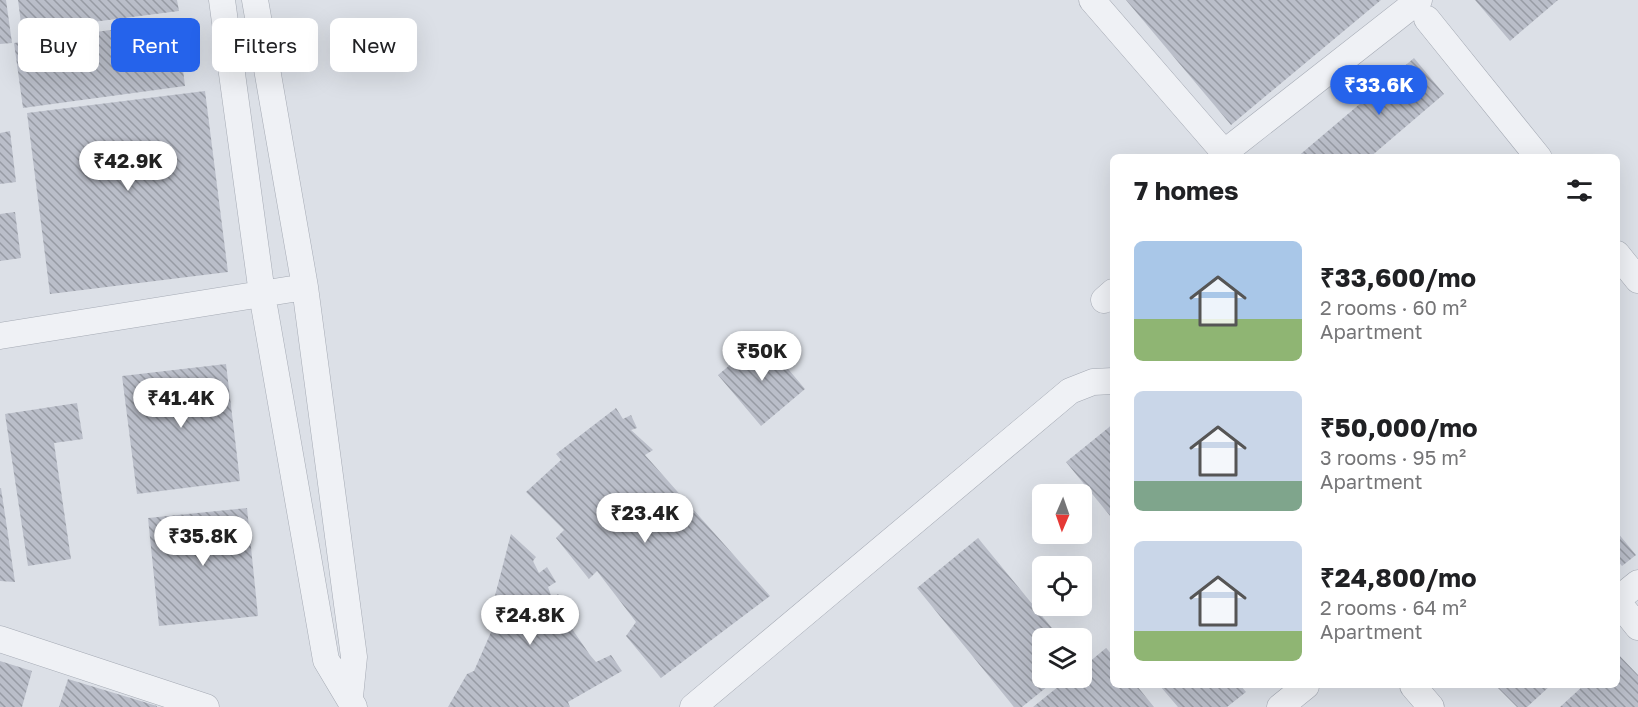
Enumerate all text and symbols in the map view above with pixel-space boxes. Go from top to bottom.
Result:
chip: Buy [18,18,99,72]
chip: Rent [111,18,200,72]
chip: Filters [212,18,318,72]
chip: New [330,18,417,72]
pin: ₹33.6K [1330,65,1428,116]
text: ₹33.6K [1344,72,1414,96]
pin: ₹42.9K [79,141,177,192]
text: ₹42.9K [93,148,163,172]
icon: filters [1563,174,1596,207]
text: 7 homes [1134,175,1239,206]
text: ₹33,600/mo [1320,262,1476,293]
icon: home [1182,265,1254,337]
text: 2 rooms · 60 m² [1320,295,1467,319]
text: Apartment [1320,319,1423,343]
pin: ₹50K [726,331,798,382]
text: ₹50K [736,338,788,362]
pin: ₹41.4K [132,378,230,429]
text: ₹41.4K [147,385,215,409]
text: ₹50,000/mo [1320,412,1477,443]
icon: home [1182,415,1254,487]
text: 3 rooms · 95 m² [1320,445,1466,469]
text: Apartment [1320,469,1423,493]
north arrow [1032,484,1092,544]
map controls [1032,484,1092,688]
pin: ₹23.4K [596,493,694,544]
text: ₹23.4K [610,500,680,524]
pin: ₹35.8K [154,516,252,567]
text: ₹35.8K [168,523,238,547]
button: locate [1032,556,1092,616]
text: ₹24,800/mo [1320,562,1477,593]
icon: home [1182,565,1254,637]
pin: ₹24.8K [481,595,579,646]
text: 2 rooms · 64 m² [1320,595,1467,619]
text: ₹24.8K [495,602,565,626]
text: Apartment [1320,619,1423,643]
button: layers [1032,628,1092,688]

